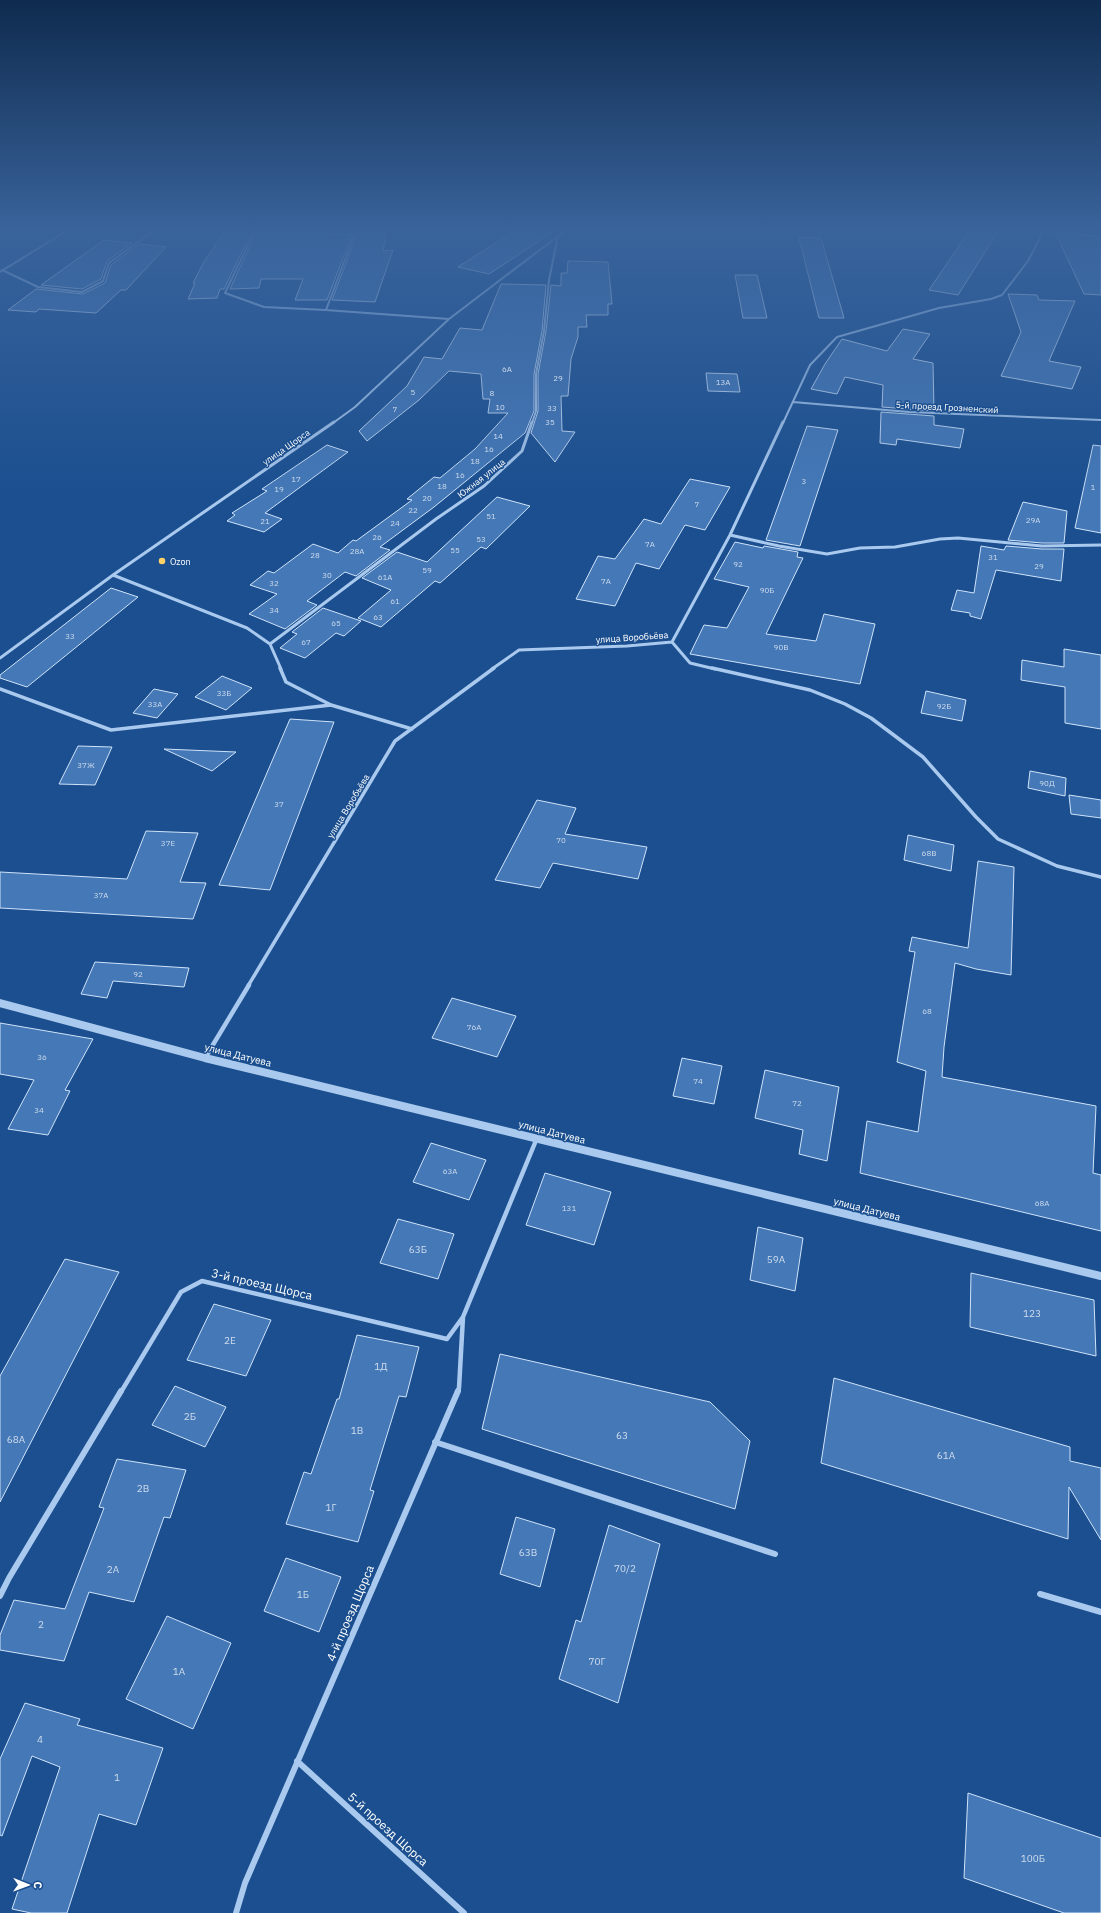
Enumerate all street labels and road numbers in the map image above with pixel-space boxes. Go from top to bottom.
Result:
street label: 5-й проезд Грозненский [895,399,999,415]
street label: улица Щорса [260,426,312,467]
street label: Южная улица [455,456,507,500]
street label: улица Воробьёва [595,629,669,645]
street label: улица Воробьёва [325,772,372,840]
street label: улица Датуева [203,1040,273,1070]
street label: улица Датуева [517,1117,587,1147]
street label: улица Датуева [832,1194,902,1224]
street label: 3-й проезд Щорса [210,1265,314,1303]
street label: 4-й проезд Щорса [323,1562,377,1663]
street label: 5-й проезд Щорса [345,1789,432,1869]

